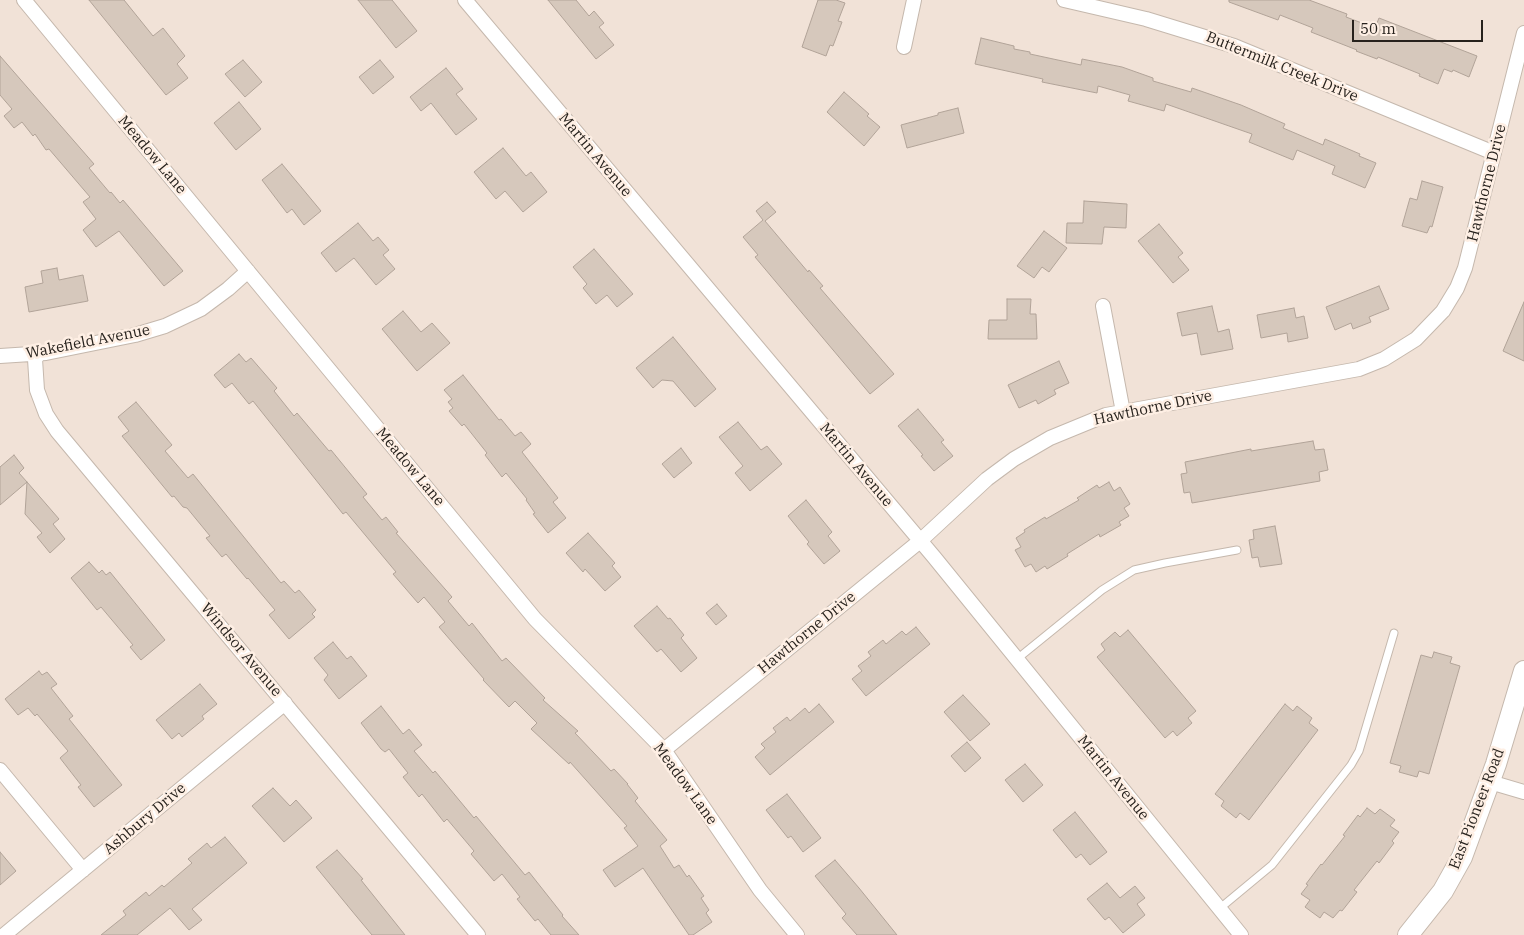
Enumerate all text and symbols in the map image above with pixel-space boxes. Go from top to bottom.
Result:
scale bar [1354,10,1485,42]
text: 50 m [1360,19,1396,38]
street label: Buttermilk Creek Drive [1203,28,1361,106]
street label: Martin Avenue [555,109,635,201]
street label: Meadow Lane [114,112,190,198]
street label: Hawthorne Drive [1464,122,1510,244]
street label: Wakefield Avenue [25,321,151,363]
street label: Hawthorne Drive [1092,387,1214,429]
street label: Martin Avenue [816,419,896,511]
street label: Meadow Lane [372,424,448,510]
street label: Hawthorne Drive [755,588,859,678]
street label: Windsor Avenue [197,600,285,700]
street label: Martin Avenue [1073,732,1153,824]
street label: Meadow Lane [649,740,721,828]
street label: East Pioneer Road [1446,746,1508,872]
street label: Ashbury Drive [100,779,190,859]

